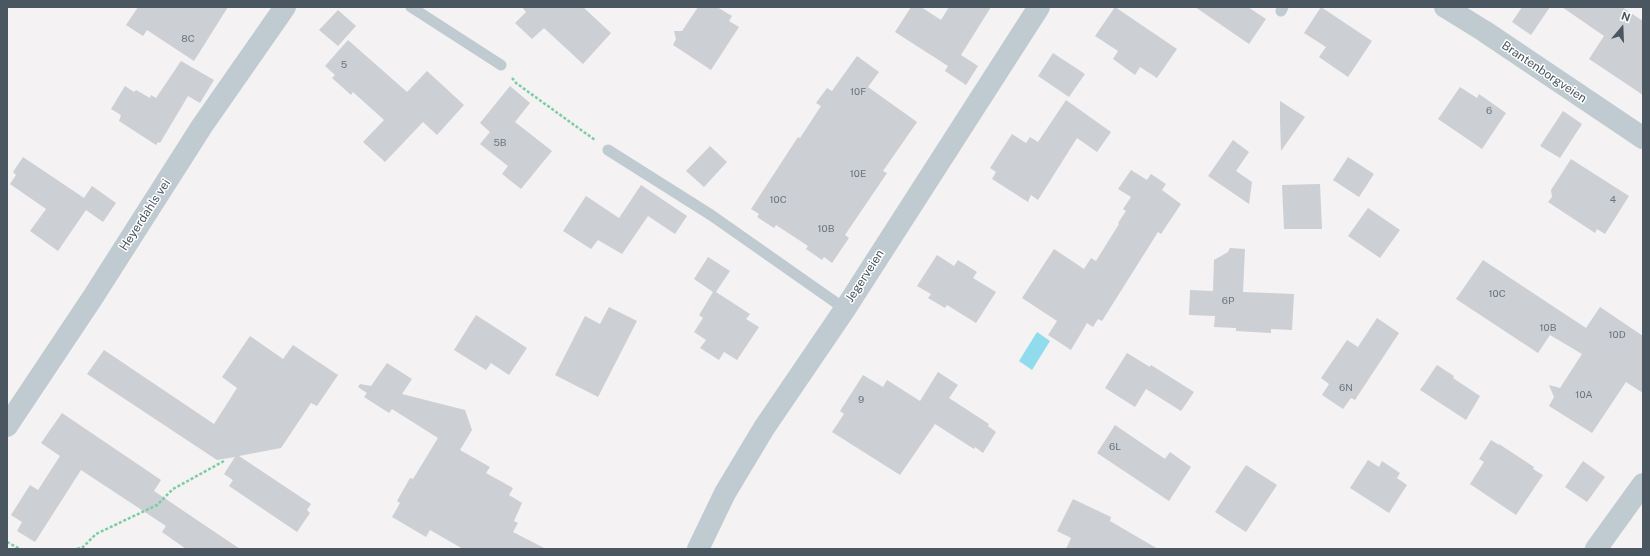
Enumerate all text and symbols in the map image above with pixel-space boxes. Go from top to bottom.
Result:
north arrow [1602,8,1642,48]
text: N [1620,10,1632,24]
house number: 8C [181,33,195,45]
street label: Brantenborgveien [1499,38,1589,106]
house number: 5 [341,59,347,71]
house number: 10F [850,86,866,98]
house number: 6 [1486,105,1492,117]
house number: 5B [493,137,507,149]
house number: 10E [850,168,866,180]
street label: Heyerdahls vei [117,177,173,253]
house number: 10C [769,194,787,206]
house number: 4 [1610,194,1616,206]
house number: 10B [818,223,834,235]
street label: Jegerveien [843,247,887,305]
house number: 10C [1488,288,1506,300]
house number: 6P [1222,295,1234,307]
house number: 10B [1540,322,1556,334]
house number: 10D [1608,329,1626,341]
house number: 6N [1339,382,1353,394]
house number: 10A [1575,389,1593,401]
house number: 9 [858,394,864,406]
house number: 6L [1109,441,1121,453]

